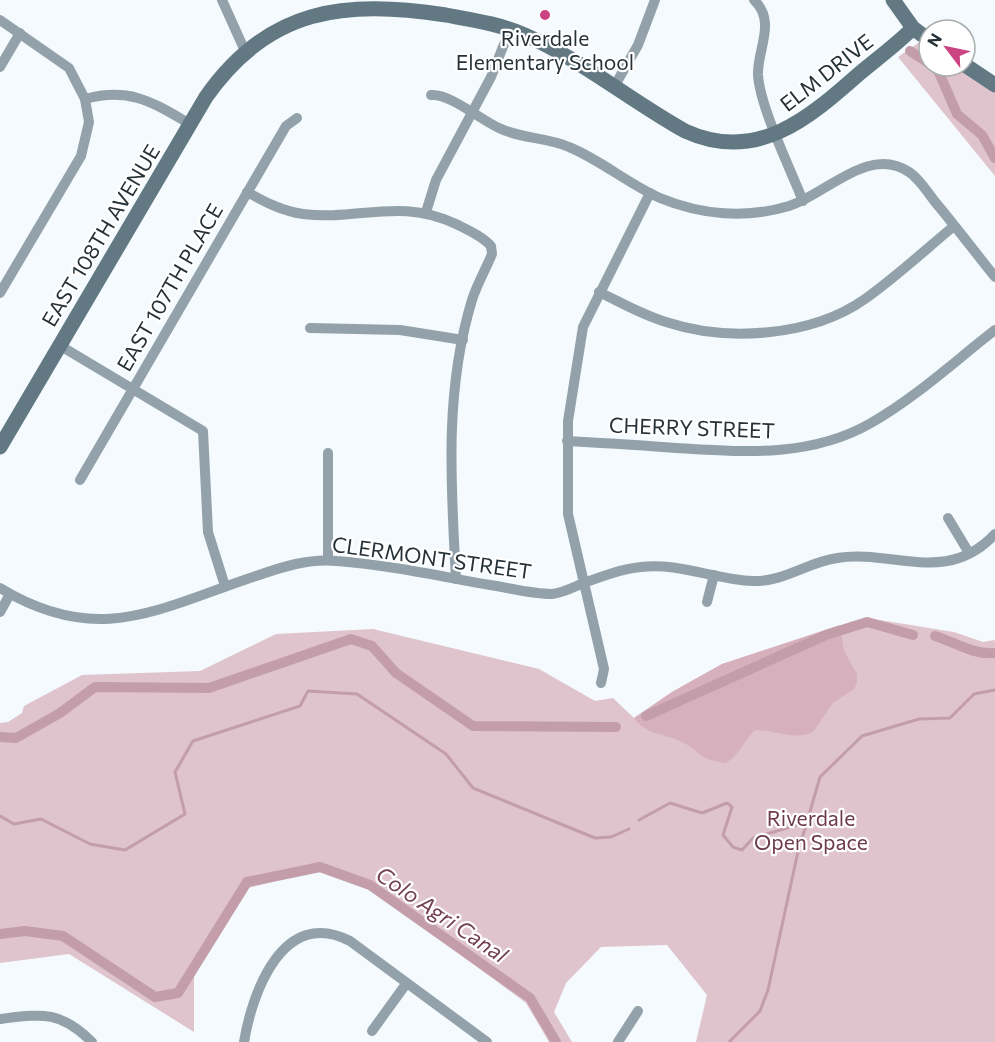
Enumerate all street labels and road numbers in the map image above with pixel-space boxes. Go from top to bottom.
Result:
street label: ELM DRIVE [775,28,877,116]
street label: EAST 108TH AVENUE [36,139,164,331]
street label: EAST 107TH PLACE [111,199,227,375]
street label: CHERRY STREET [609,412,775,442]
street label: CLERMONT STREET [331,531,533,583]

